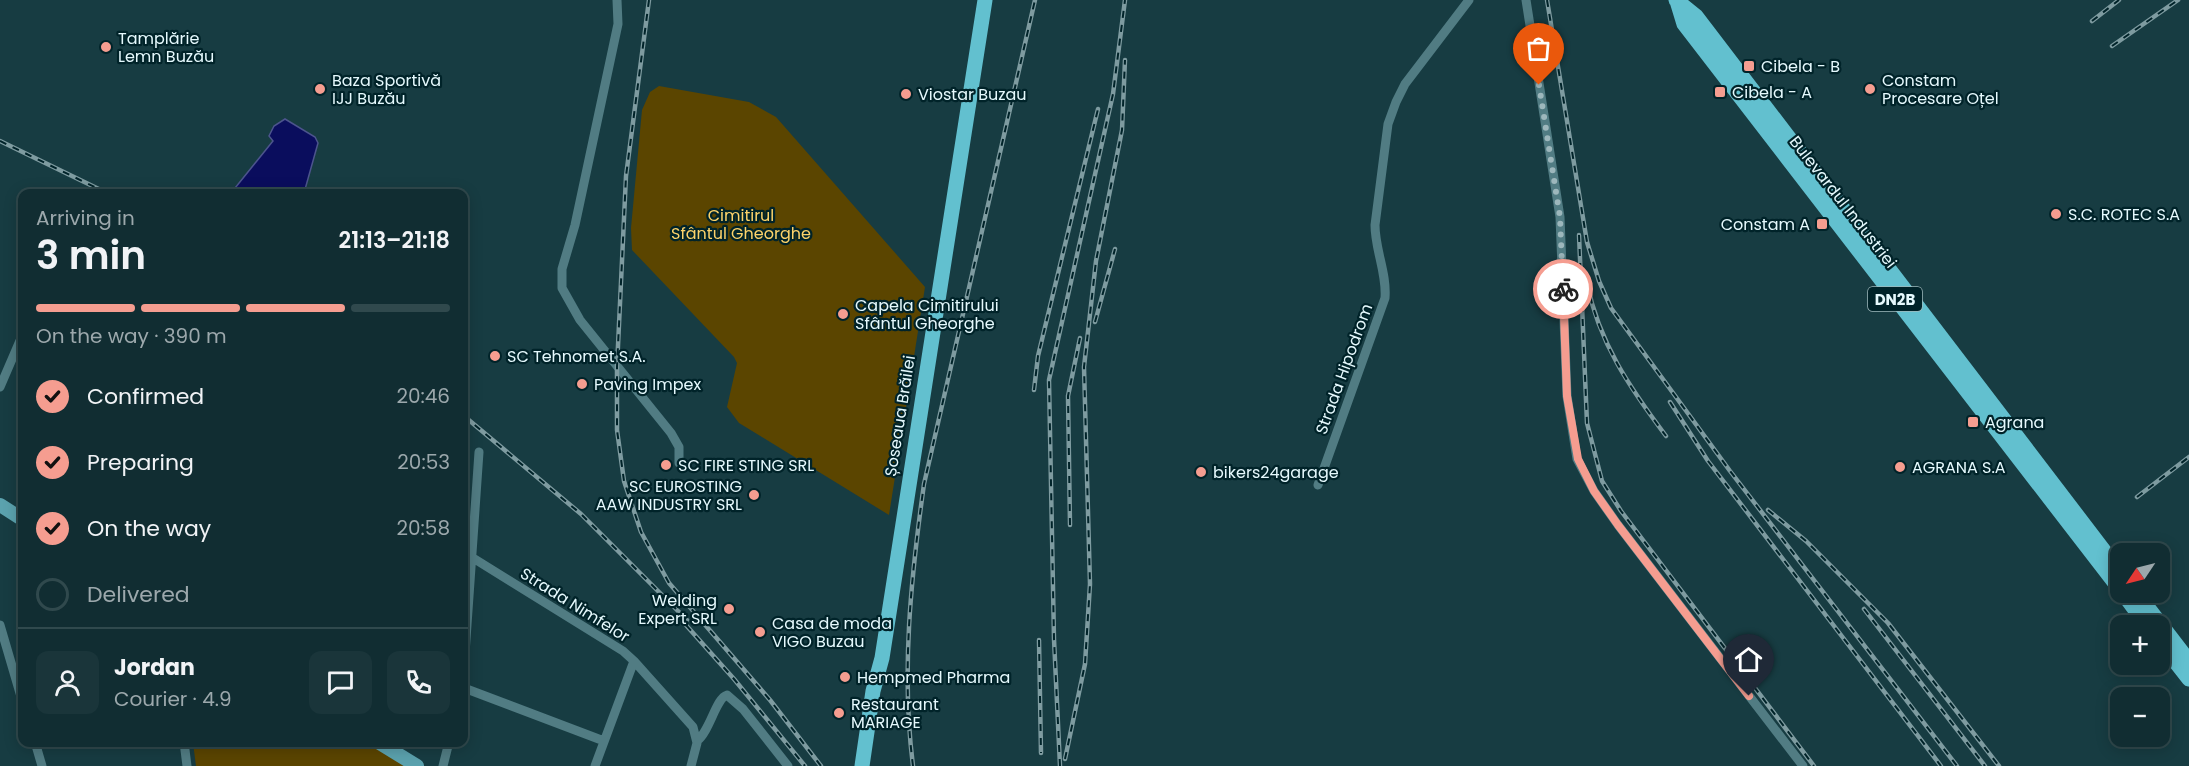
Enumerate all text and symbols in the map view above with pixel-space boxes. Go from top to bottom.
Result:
pin [1513,23,1564,85]
place label: Tamplărie Lemn Buzău [118,27,214,68]
icon: bag [1522,32,1555,65]
marker: Tamplărie Lemn Buzău [99,40,113,54]
place label: Cibela - B [1761,55,1840,78]
marker: Cibela - B [1742,59,1756,73]
place label: Baza Sportivă IJJ Buzău [332,69,441,110]
place label: Constam Procesare Oțel [1882,69,1999,110]
place label: Cibela - A [1732,81,1812,104]
marker: Baza Sportivă IJJ Buzău [313,82,327,96]
marker: Constam Procesare Oțel [1863,82,1877,96]
place label: Viostar Buzau [918,83,1027,106]
marker: Cibela - A [1713,85,1727,99]
marker: Viostar Buzau [899,87,913,101]
street label: Bulevardul Industriei [1784,131,1902,273]
place label: S.C. ROTEC S.A [2068,203,2180,226]
text: Arriving in [36,204,135,232]
park label: Cimitirul Sfântul Gheorghe [671,204,811,245]
marker: S.C. ROTEC S.A [2049,207,2063,221]
place label: Constam A [1721,213,1810,236]
marker: Constam A [1815,217,1829,231]
text: 21:13–21:18 [339,225,450,256]
text: 3 min [36,228,146,283]
courier [1533,259,1593,319]
icon: bike [1547,273,1580,306]
road number: DN2B [1868,287,1922,311]
place label: Capela Cimitirului Sfântul Gheorghe [855,294,999,335]
street label: Strada Hipodrom [1310,300,1378,438]
marker: Capela Cimitirului Sfântul Gheorghe [836,307,850,321]
text: On the way · 390 m [36,322,227,350]
place label: SC Tehnomet S.A. [507,345,646,368]
marker: SC Tehnomet S.A. [488,349,502,363]
street label: Șoseaua Brăilei [879,354,921,478]
place label: Paving Impex [594,373,701,396]
marker: Paving Impex [575,377,589,391]
icon: check [36,380,69,413]
text: Confirmed [87,381,204,412]
text: 20:46 [396,382,450,410]
place label: Agrana [1985,411,2044,434]
marker: Agrana [1966,415,1980,429]
icon: check [36,446,69,479]
text: Preparing [87,447,194,478]
text: 20:53 [397,448,450,476]
place label: SC FIRE STING SRL [678,454,814,477]
place label: AGRANA S.A [1912,456,2006,479]
marker: SC FIRE STING SRL [659,458,673,472]
marker: AGRANA S.A [1893,460,1907,474]
place label: bikers24garage [1213,461,1339,484]
marker: bikers24garage [1194,465,1208,479]
place label: SC EUROSTING AAW INDUSTRY SRL [596,475,742,516]
marker: SC EUROSTING AAW INDUSTRY SRL [747,488,761,502]
icon: check [36,512,69,545]
text: On the way [87,513,211,544]
text: 20:58 [397,514,450,542]
north arrow [2110,543,2170,603]
map controls [2110,543,2170,747]
street label: Strada Nimfelor [516,562,634,648]
text: Delivered [87,579,190,610]
place label: Welding Expert SRL [638,589,717,630]
marker: Welding Expert SRL [722,602,736,616]
place label: Casa de moda VIGO Buzau [772,612,892,653]
button: + [2110,615,2170,675]
marker: Casa de moda VIGO Buzau [753,625,767,639]
pin [1723,634,1774,696]
icon: home [1732,643,1765,676]
button: person [36,651,99,714]
button: chat [309,651,372,714]
button: phone [387,651,450,714]
text: Jordan [114,652,195,683]
place label: Hempmed Pharma [857,666,1010,689]
marker: Hempmed Pharma [838,670,852,684]
text: Courier · 4.9 [114,685,232,713]
button: − [2110,687,2170,747]
place label: Restaurant MARIAGE [851,693,939,734]
marker: Restaurant MARIAGE [832,706,846,720]

